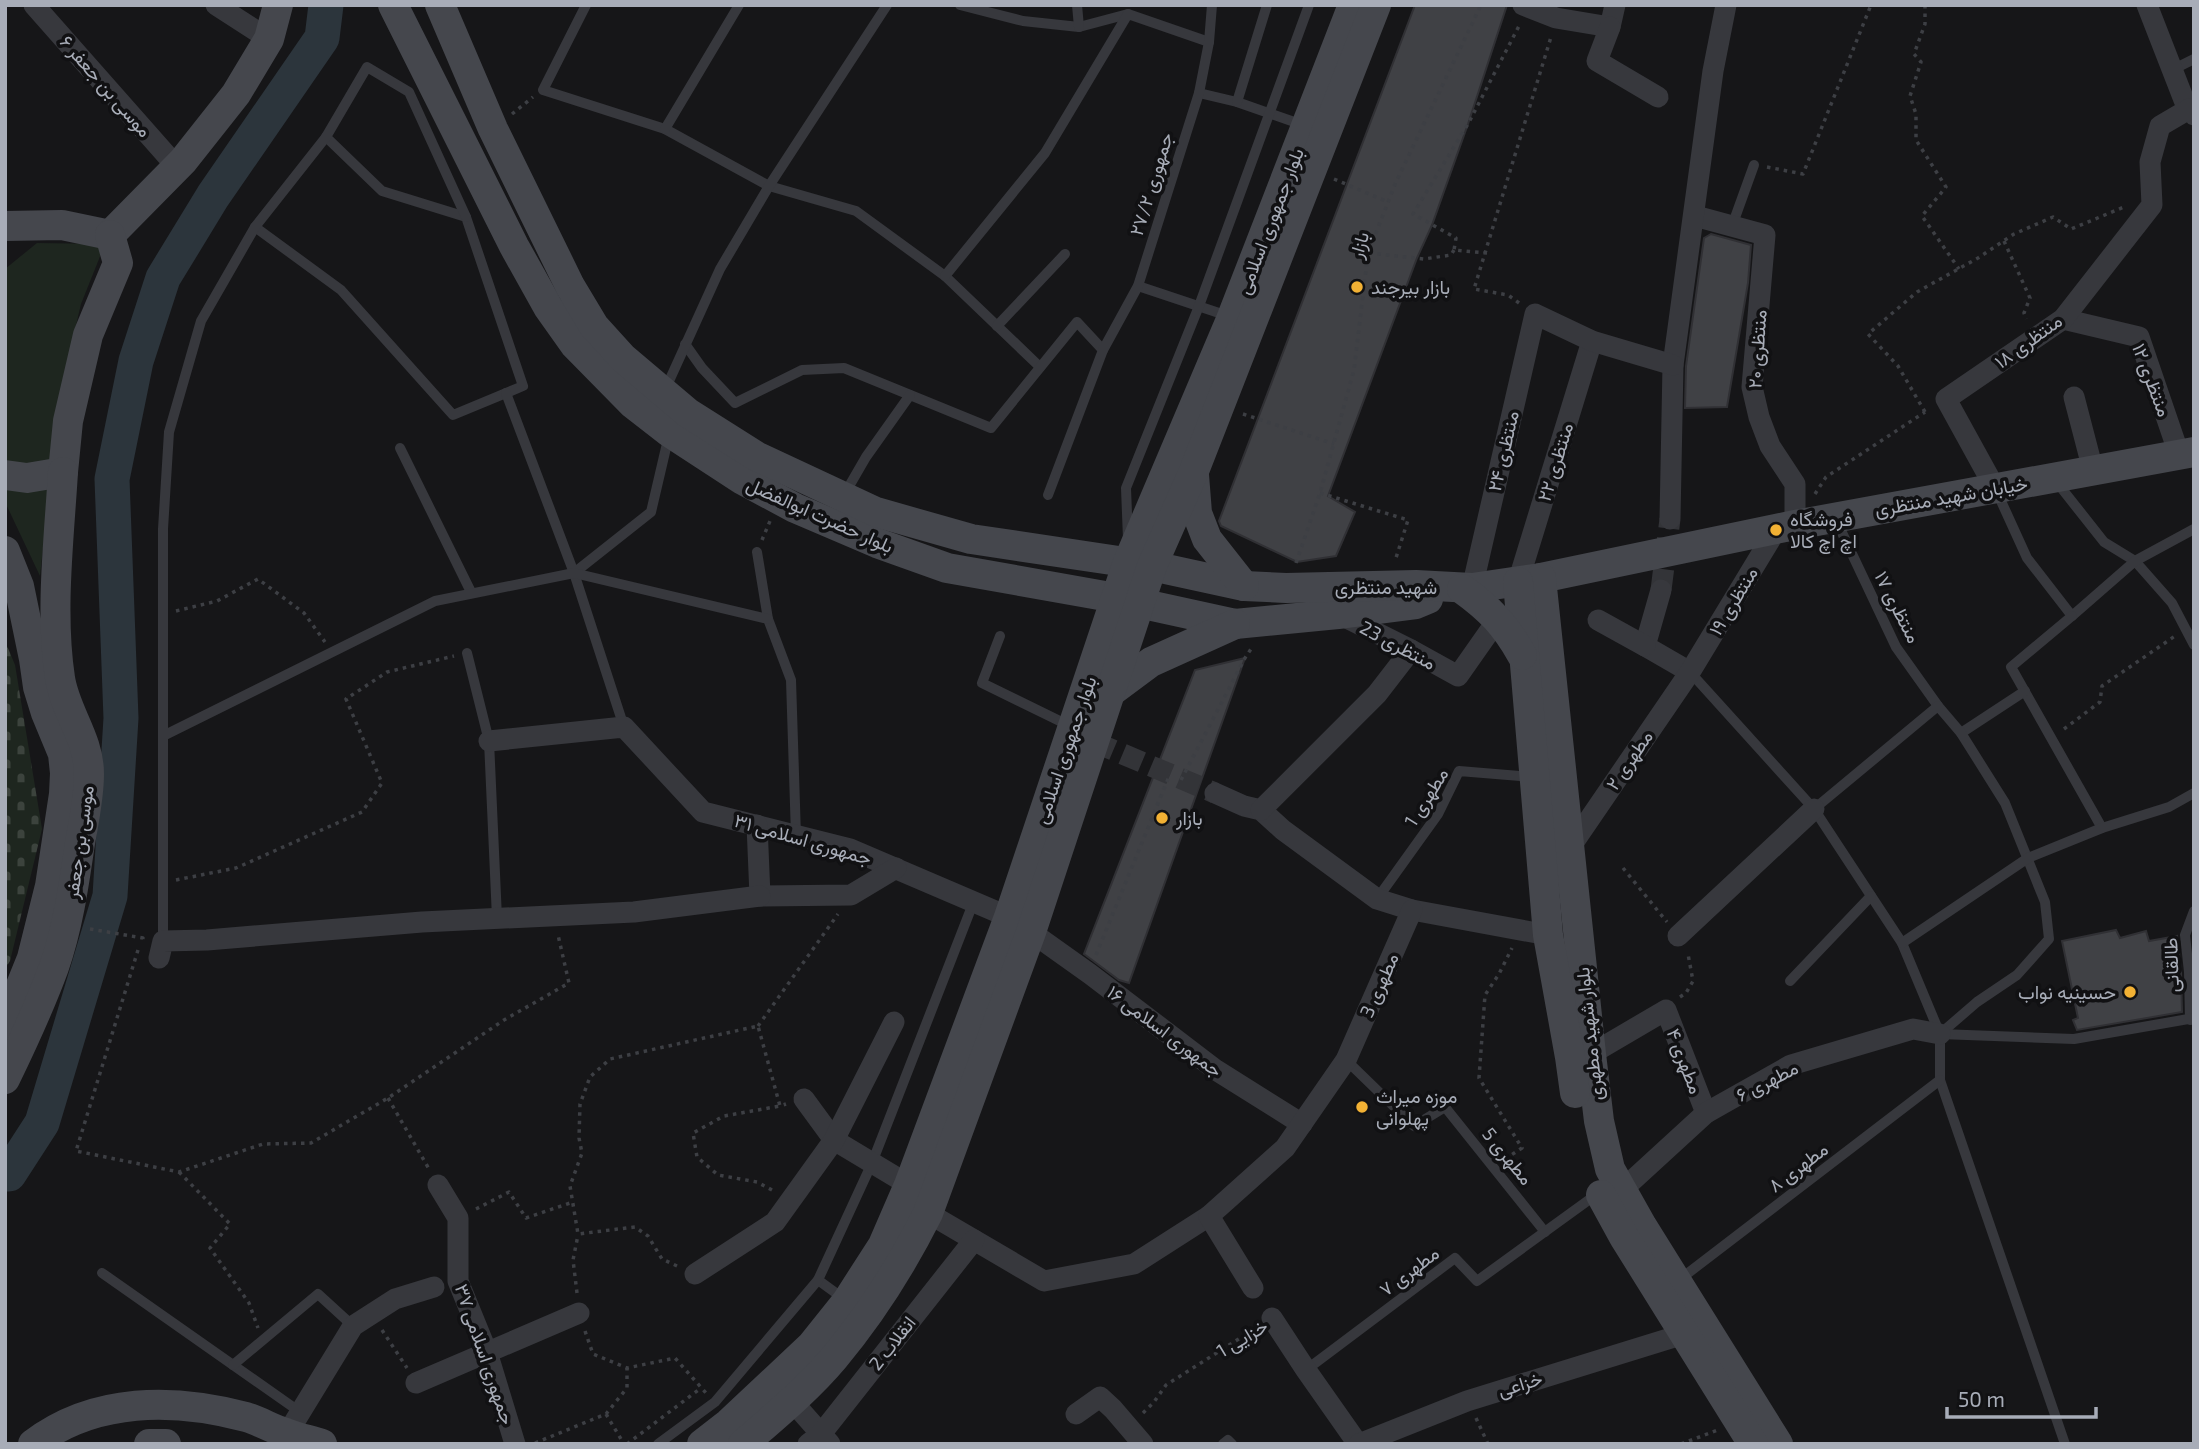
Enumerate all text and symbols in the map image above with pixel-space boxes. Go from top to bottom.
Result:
street label: موسی بن جعفر ۶ [55,30,157,142]
street label: جمهوری ۲۷/۲ [1124,130,1178,238]
street label: بلوار جمهوری اسلامی [1231,145,1309,297]
street label: بازار [1344,229,1374,262]
place label: بازار بیرجند [1371,275,1450,299]
marker: بازار بیرجند [1349,279,1365,295]
street label: منتظری ۱۸ [1989,308,2067,374]
street label: منتظری ۲۰ [1742,309,1772,389]
street label: منتظری ۱۲ [2127,340,2177,420]
street label: منتظری ۲۴ [1482,408,1524,494]
street label: منتظری ۲۲ [1532,420,1578,504]
street label: خیابان شهید منتظری [1873,471,2029,521]
street label: بلوار حضرت ابوالفضل [743,472,897,558]
place label: فروشگاه اچ اچ کالا [1790,507,1857,554]
marker: فروشگاه اچ اچ کالا [1768,522,1784,538]
street label: منتظری ۱۹ [1703,562,1763,640]
street label: منتظری ۱۷ [1870,567,1926,647]
street label: شهید منتظری [1335,575,1437,599]
street label: منتظری 23 [1356,615,1440,675]
street label: بلوار جمهوری اسلامی [1028,673,1102,827]
street label: مطهری ۲ [1600,725,1658,795]
street label: مطهری 1 [1399,763,1453,831]
street label: موسی بن جعفر [59,784,99,901]
place label: بازار [1175,806,1203,830]
street label: جمهوری اسلامی ۳۱ [732,808,874,870]
marker: بازار [1154,810,1170,826]
street label: طالقانی [2158,937,2184,993]
street label: مطهری 3 [1354,949,1404,1021]
street label: بلوار شهید مطهری [1570,966,1608,1102]
street label: جمهوری اسلامی ۱۶ [1103,980,1227,1082]
place label: حسینیه نواب [2018,980,2116,1004]
marker: حسینیه نواب [2122,984,2138,1000]
street label: مطهری ۴ [1662,1025,1708,1097]
street label: مطهری ۶ [1732,1055,1802,1107]
place label: موزه میراث پهلوانی [1376,1084,1457,1132]
marker: موزه میراث پهلوانی [1354,1099,1370,1115]
street label: مطهری 5 [1477,1122,1539,1190]
street label: مطهری ۸ [1763,1137,1833,1197]
street label: مطهری ۷ [1374,1241,1444,1301]
street label: جمهوری اسلامی ۳۷ [450,1280,520,1428]
street label: انقلاب 2 [863,1311,921,1375]
street label: خزایی 1 [1212,1313,1272,1363]
street label: خزاعی [1495,1366,1545,1402]
scale bar [1947,1376,2096,1420]
text: 50 m [1958,1386,2005,1411]

